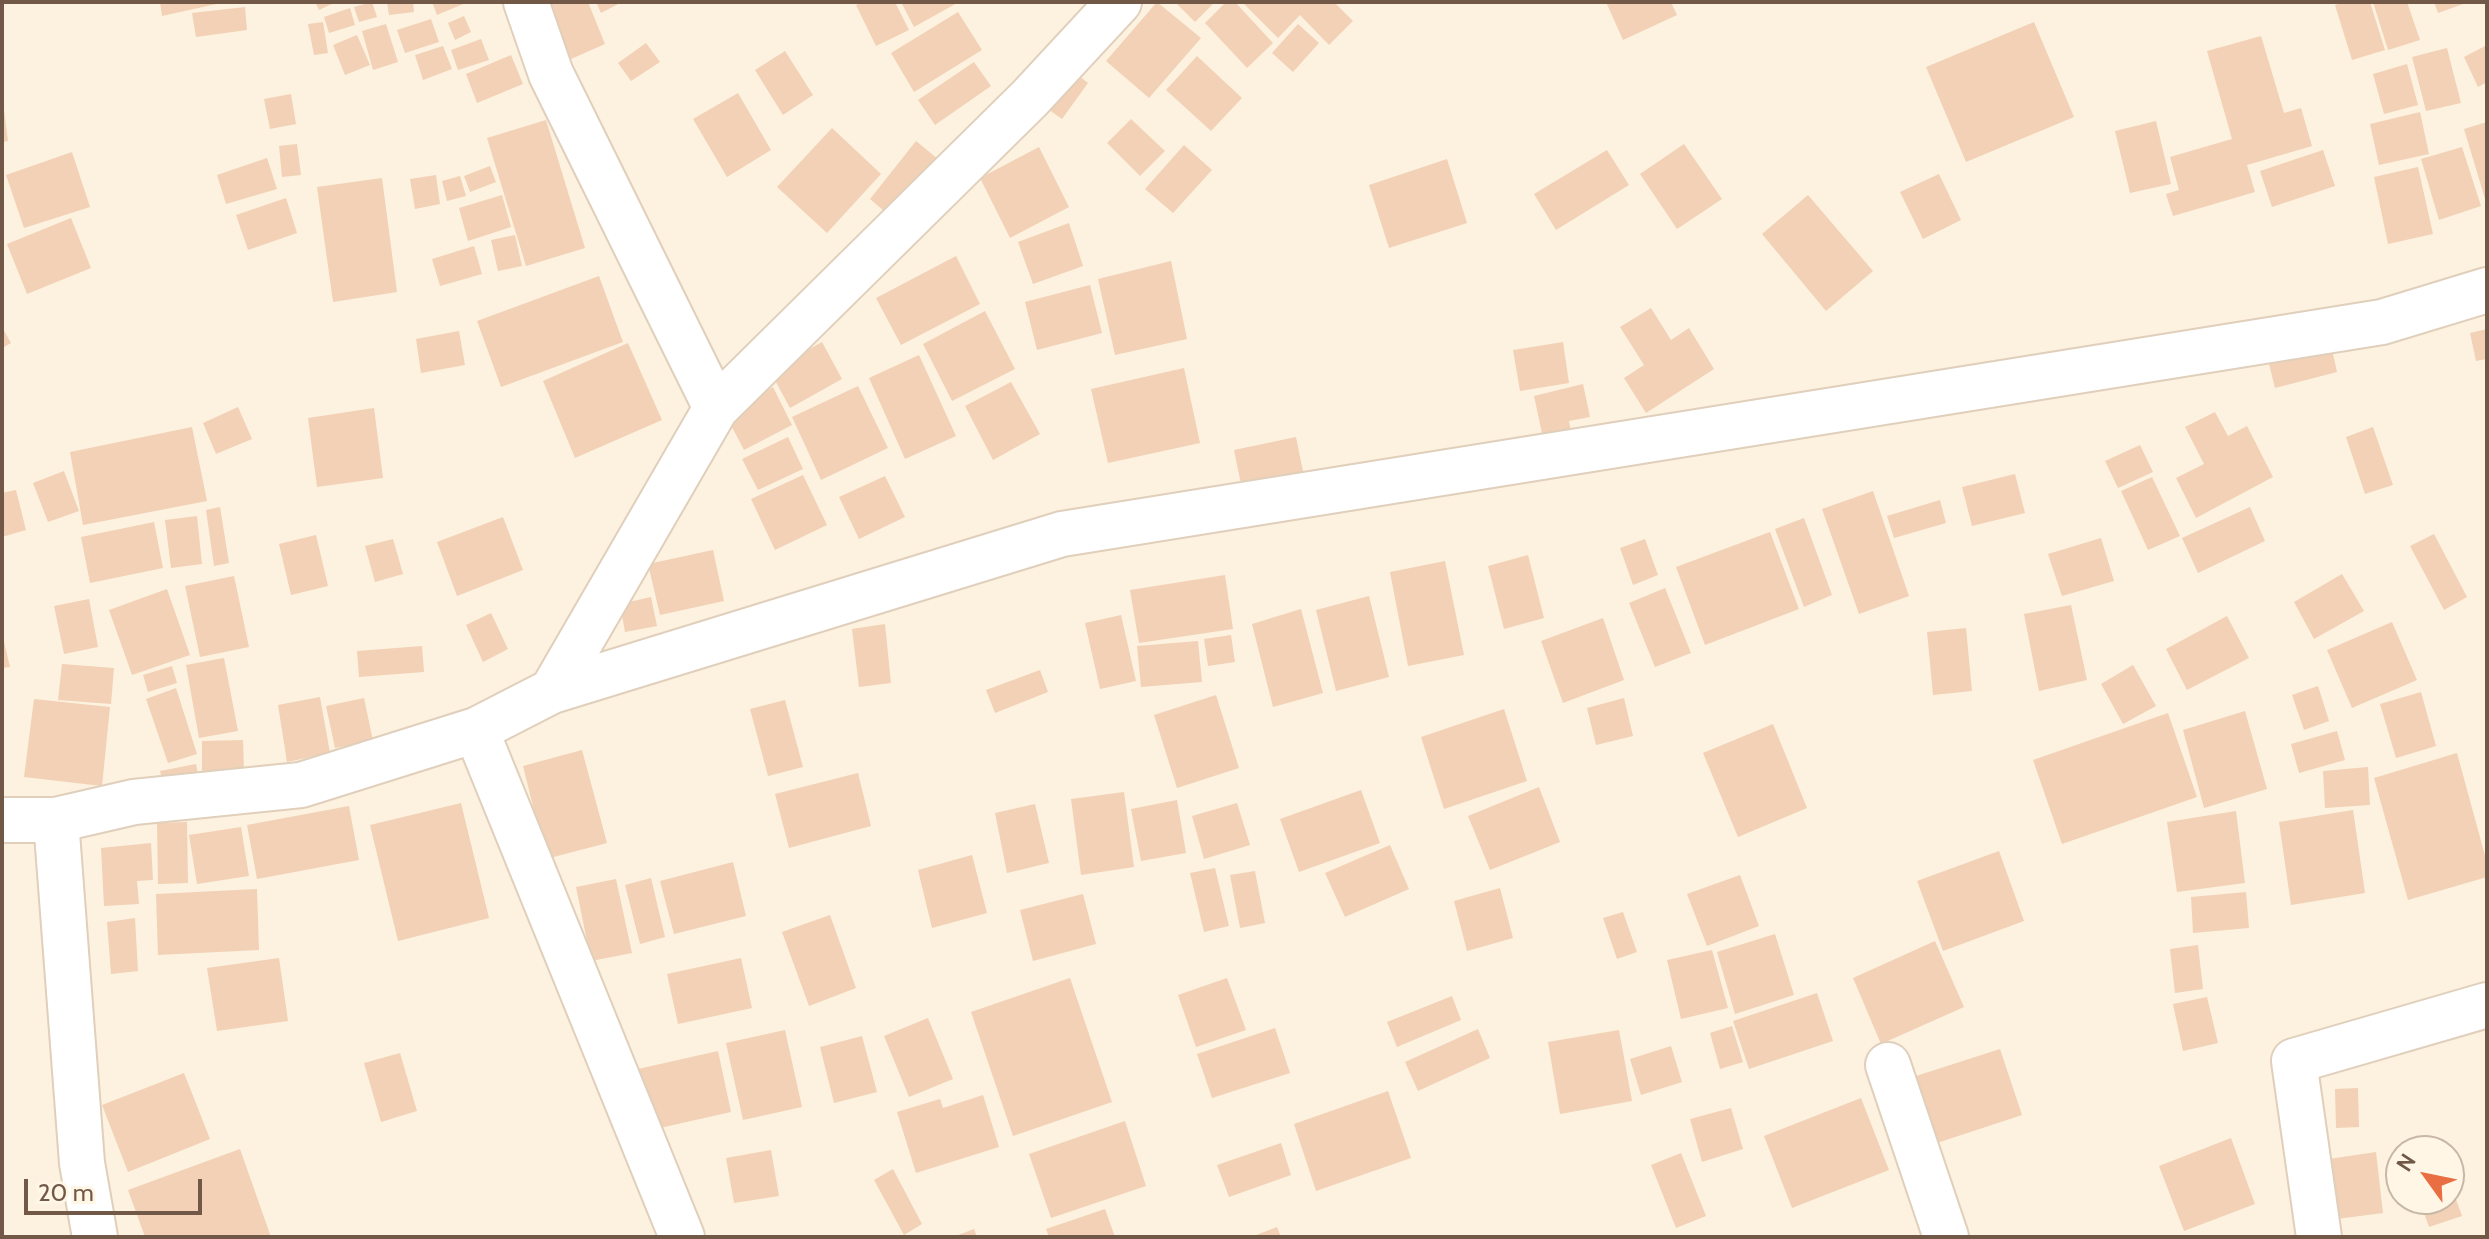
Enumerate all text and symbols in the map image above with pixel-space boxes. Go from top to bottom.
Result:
north arrow [2385,1135,2465,1215]
text: N [2391,1149,2422,1177]
scale bar [28,1163,206,1213]
text: 20 m [38,1178,94,1207]

